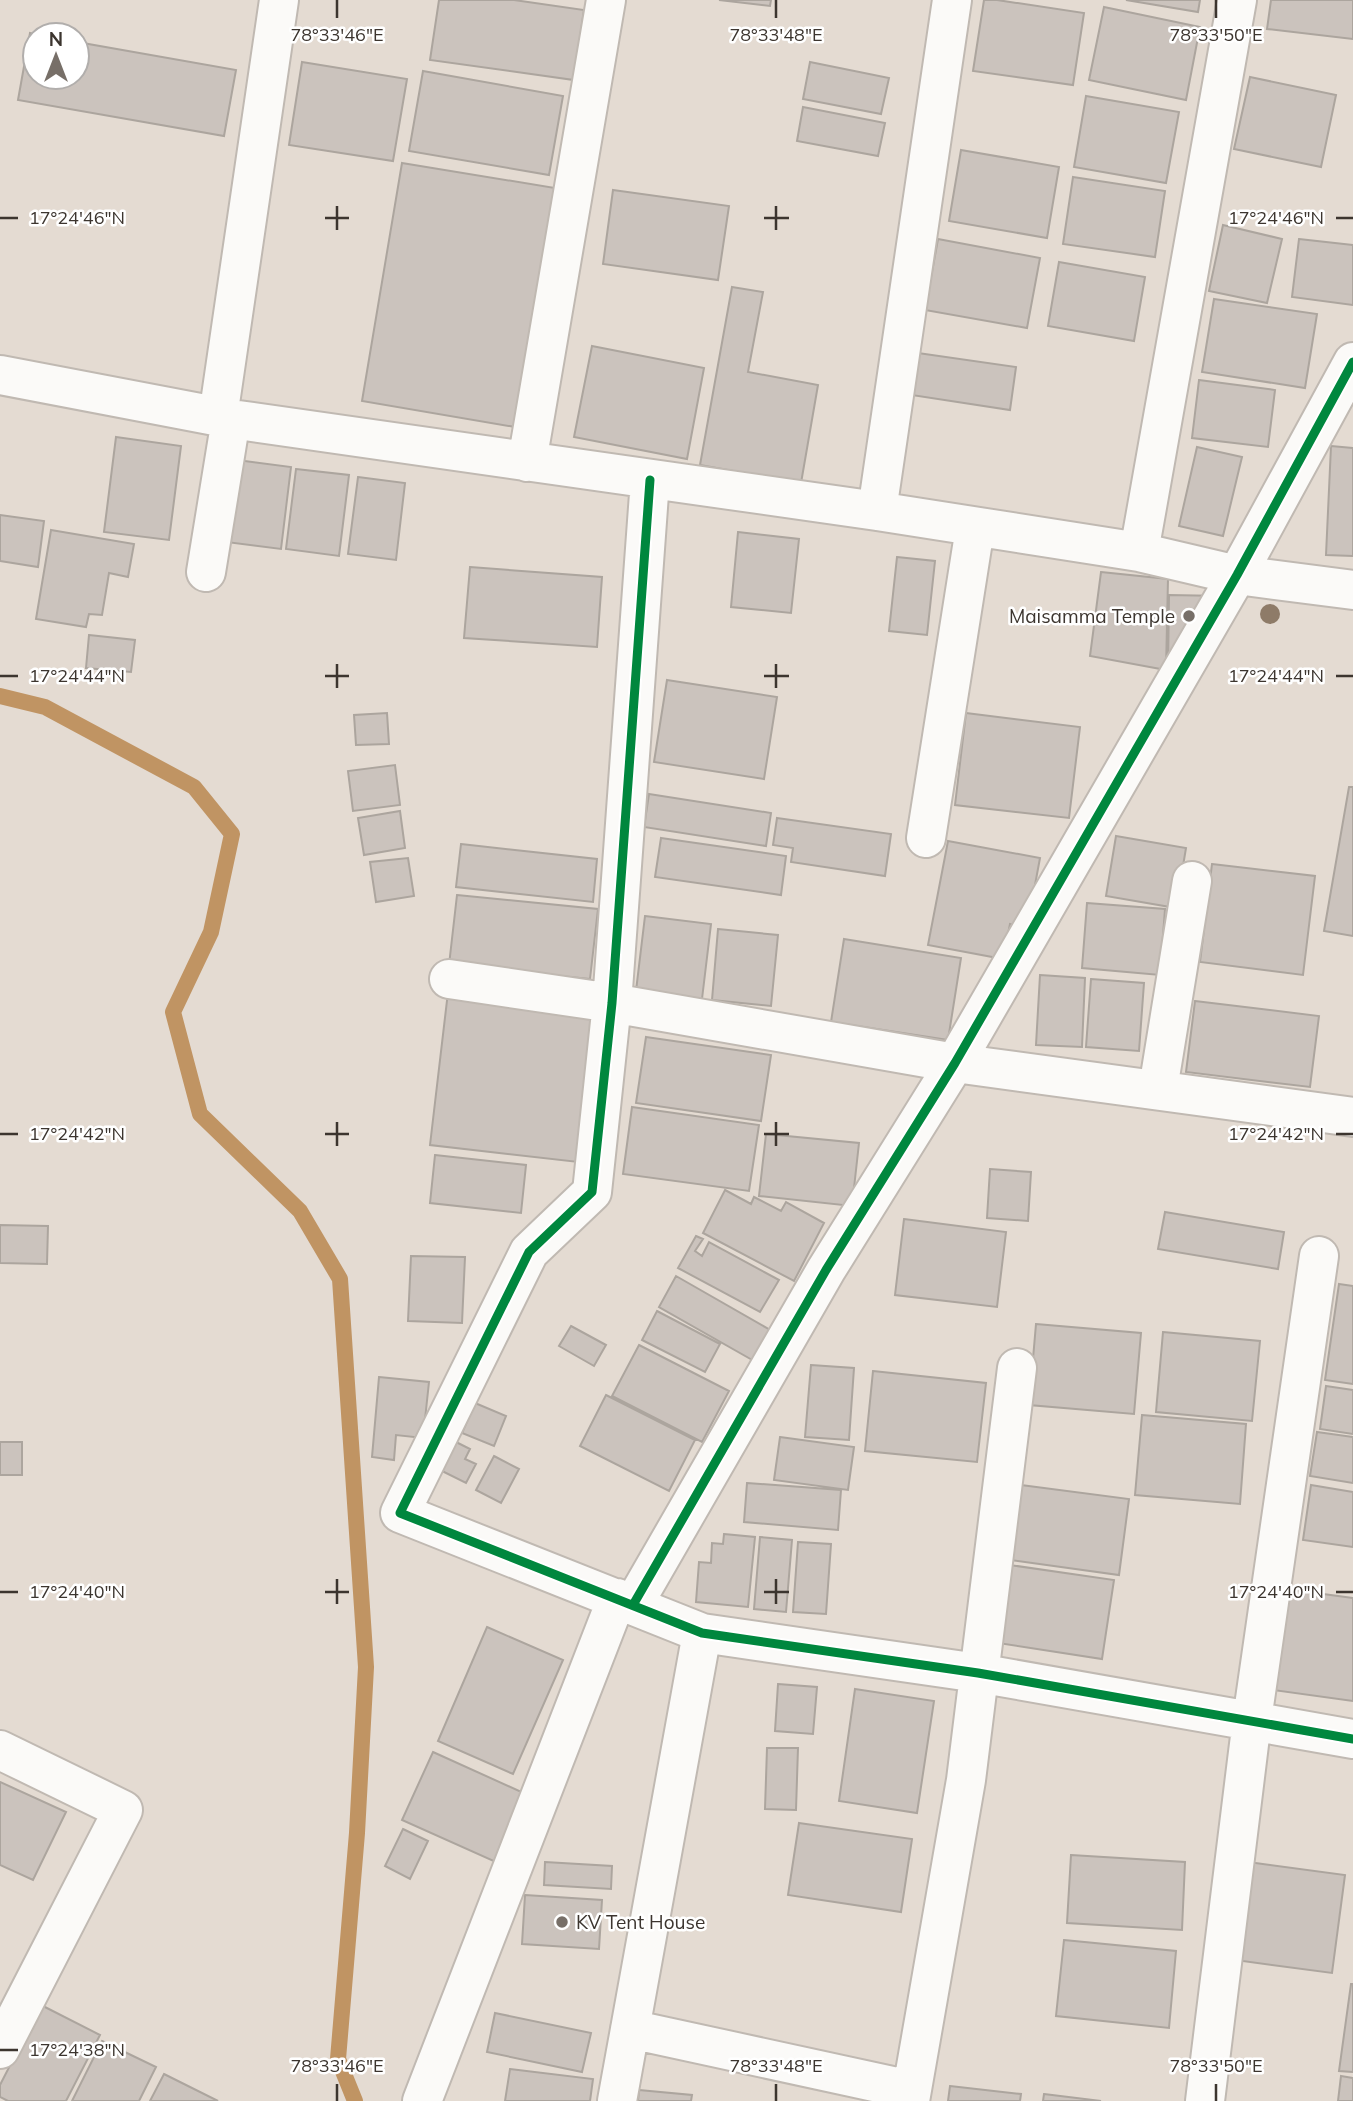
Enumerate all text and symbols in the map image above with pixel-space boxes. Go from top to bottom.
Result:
north arrow [21,21,91,91]
text: 78°33'46"E [290,23,384,46]
text: 78°33'48"E [729,23,823,46]
text: 78°33'50"E [1169,23,1263,46]
text: N [49,27,63,51]
text: 17°24'46"N [29,206,125,229]
text: 17°24'46"N [1228,206,1324,229]
place label: Maisamma Temple [1009,604,1175,628]
marker: Maisamma Temple [1181,608,1197,624]
text: 17°24'44"N [29,664,125,687]
text: 17°24'44"N [1228,664,1324,687]
text: 17°24'42"N [29,1122,125,1145]
text: 17°24'42"N [1228,1122,1324,1145]
text: 17°24'40"N [29,1580,125,1603]
text: 17°24'40"N [1228,1580,1324,1603]
place label: KV Tent House [576,1910,705,1934]
marker: KV Tent House [554,1914,570,1930]
text: 17°24'38"N [29,2038,125,2061]
text: 78°33'46"E [290,2054,384,2077]
text: 78°33'48"E [729,2054,823,2077]
text: 78°33'50"E [1169,2054,1263,2077]

